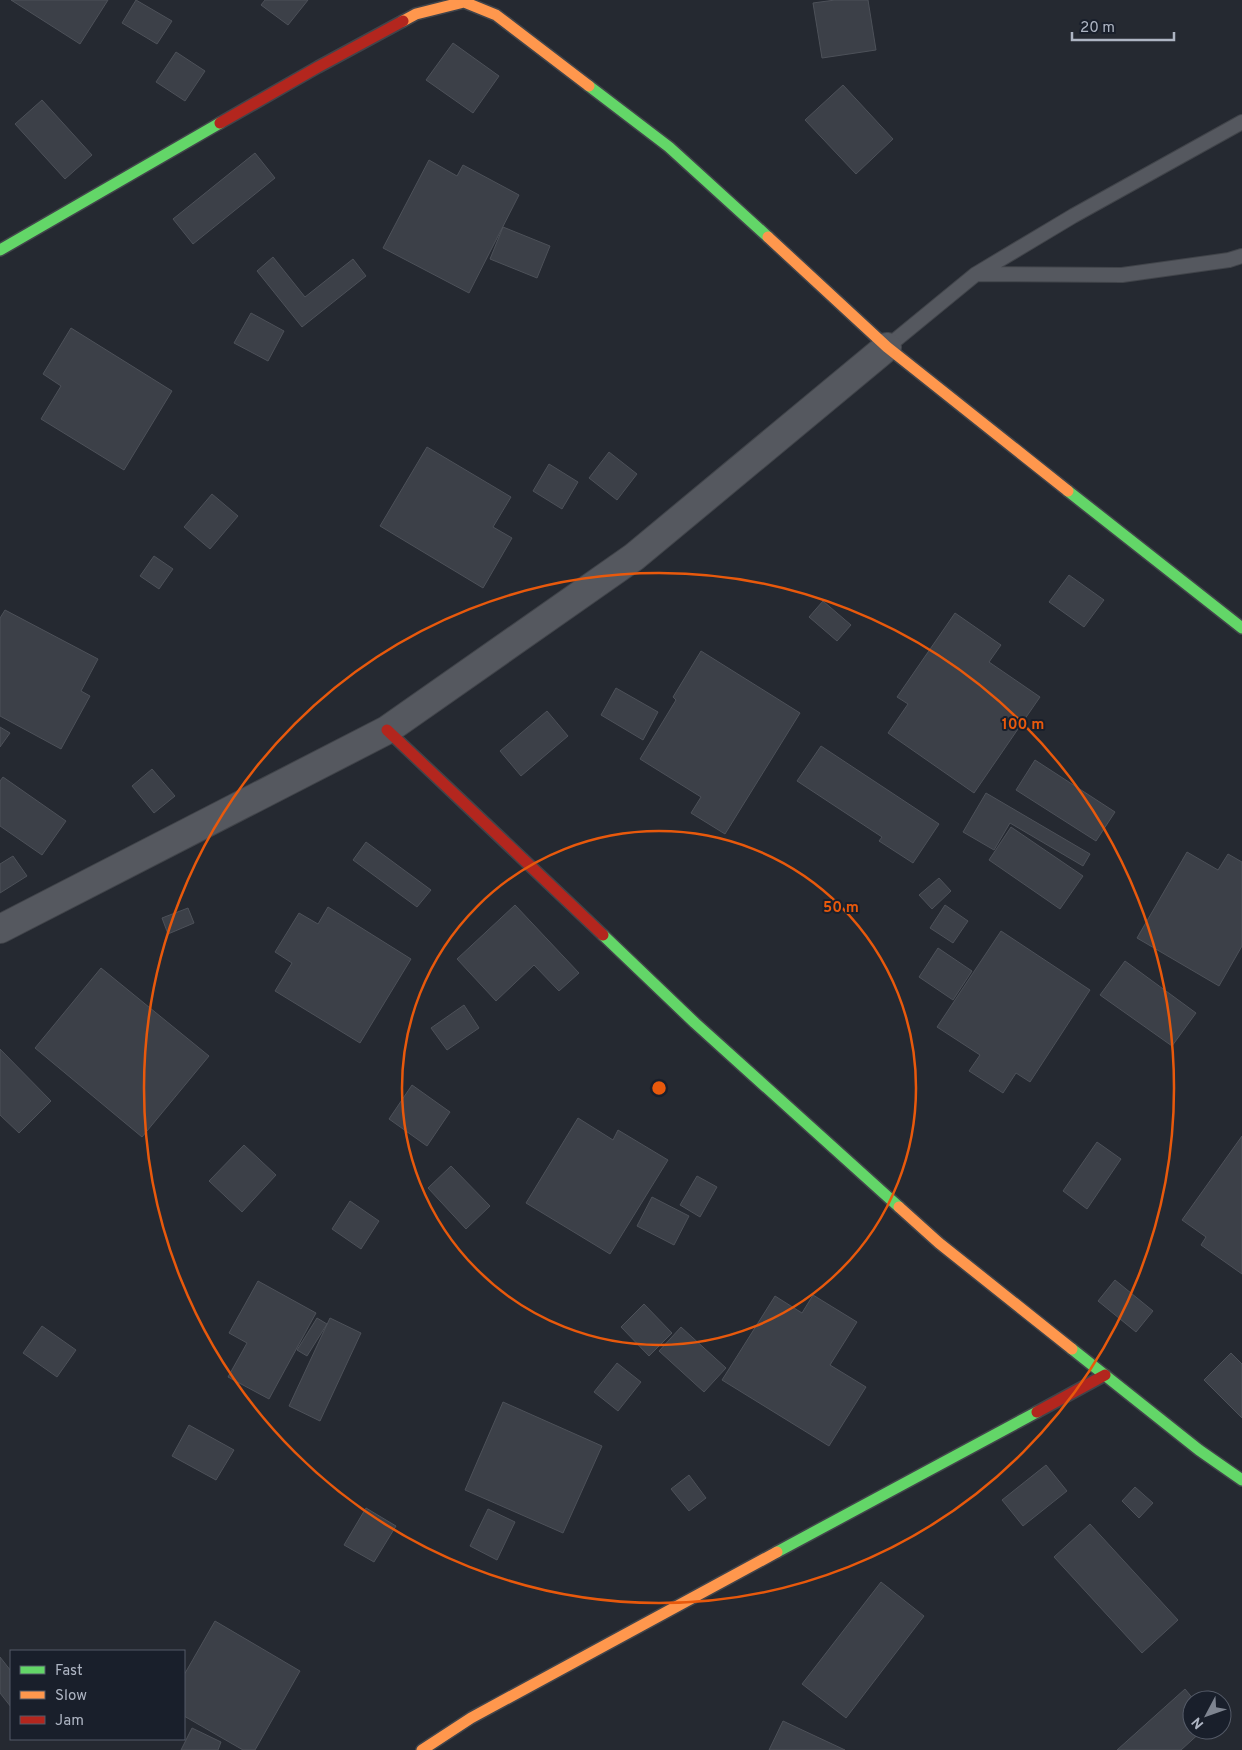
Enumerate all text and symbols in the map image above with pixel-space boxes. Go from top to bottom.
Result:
scale bar [1072,10,1174,42]
text: 20 m [1080,19,1115,38]
text: 100 m [1002,716,1044,735]
text: 50 m [823,899,859,918]
centre of rings [650,1079,668,1097]
legend [10,1650,185,1740]
text: Fast [55,1662,83,1681]
text: Slow [55,1687,87,1706]
north arrow [1182,1690,1232,1740]
text: Jam [55,1712,84,1731]
text: N [1189,1713,1208,1732]

